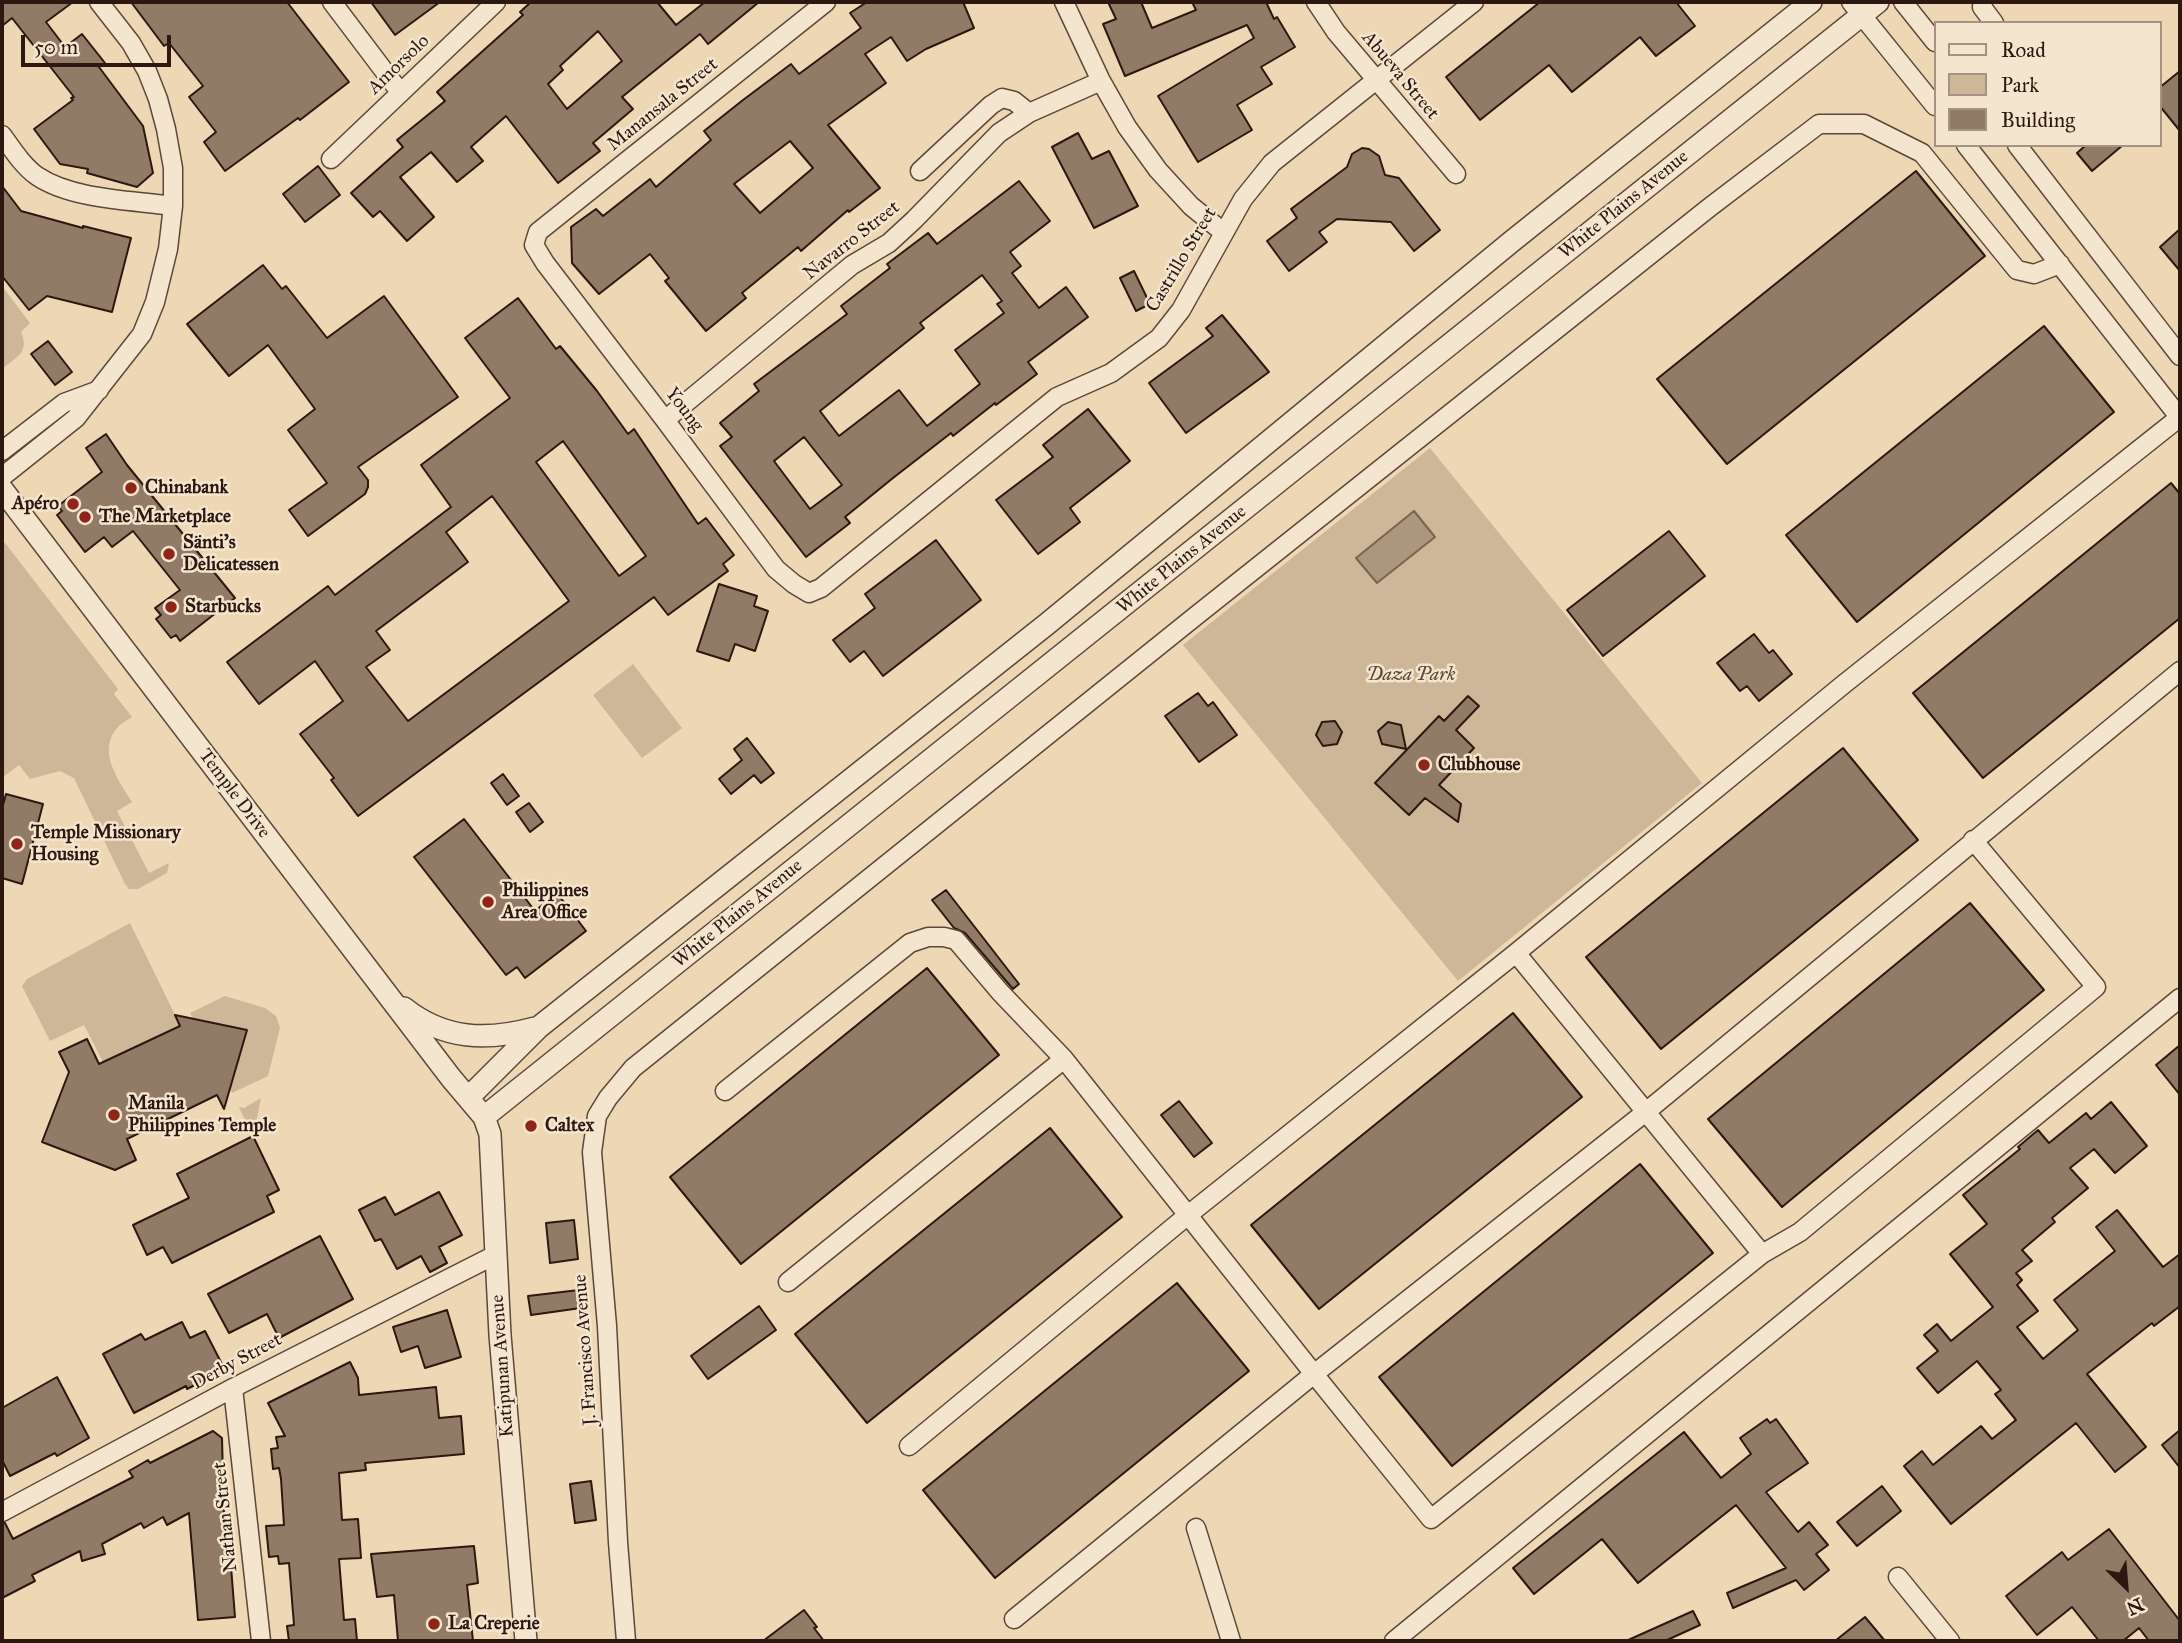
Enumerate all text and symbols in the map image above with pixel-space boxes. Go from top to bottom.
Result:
scale bar [24,21,175,65]
legend [1934,21,2161,147]
street label: Abueva Street [1356,27,1444,125]
street label: Amorsolo [363,30,435,100]
text: 50 m [34,34,78,60]
text: Road [2001,37,2046,63]
street label: Manansala Street [603,53,723,157]
text: Park [2001,72,2039,98]
text: Building [2001,107,2075,133]
street label: White Plains Avenue [1555,146,1693,264]
street label: Navarro Street [799,196,905,286]
street label: Castrillo Street [1142,203,1222,317]
street label: Young [660,383,708,437]
place label: Chinabank [145,477,228,499]
marker: Chinabank [123,480,139,496]
place label: Apéro [12,493,59,515]
marker: Apéro [65,496,81,512]
street label: White Plains Avenue [1113,501,1251,619]
place label: The Marketplace [99,506,231,528]
marker: The Marketplace [77,509,93,525]
place label: Sänti's Delicatessen [183,532,279,576]
marker: Sänti's Delicatessen [161,546,177,562]
place label: Starbucks [185,596,261,618]
marker: Starbucks [163,599,179,615]
park label: Daza Park [1366,664,1456,686]
street label: Temple Drive [193,745,275,843]
place label: Clubhouse [1438,754,1520,776]
marker: Clubhouse [1416,757,1432,773]
place label: Temple Missionary Housing [31,822,181,866]
marker: Temple Missionary Housing [9,836,25,852]
street label: White Plains Avenue [669,855,807,973]
place label: Philippines Area Office [502,880,588,924]
marker: Philippines Area Office [480,894,496,910]
place label: Manila Philippines Temple [128,1093,276,1137]
marker: Manila Philippines Temple [106,1107,122,1123]
place label: Caltex [545,1115,594,1137]
marker: Caltex [523,1118,539,1134]
street label: J. Francisco Avenue [569,1274,603,1426]
street label: Katipunan Avenue [487,1294,519,1438]
street label: Derby Street [188,1329,286,1395]
street label: Nathan Street [209,1461,243,1573]
north arrow [2091,1552,2161,1622]
text: N [2123,1593,2147,1620]
place label: La Creperie [448,1613,540,1635]
marker: La Creperie [426,1616,442,1632]

